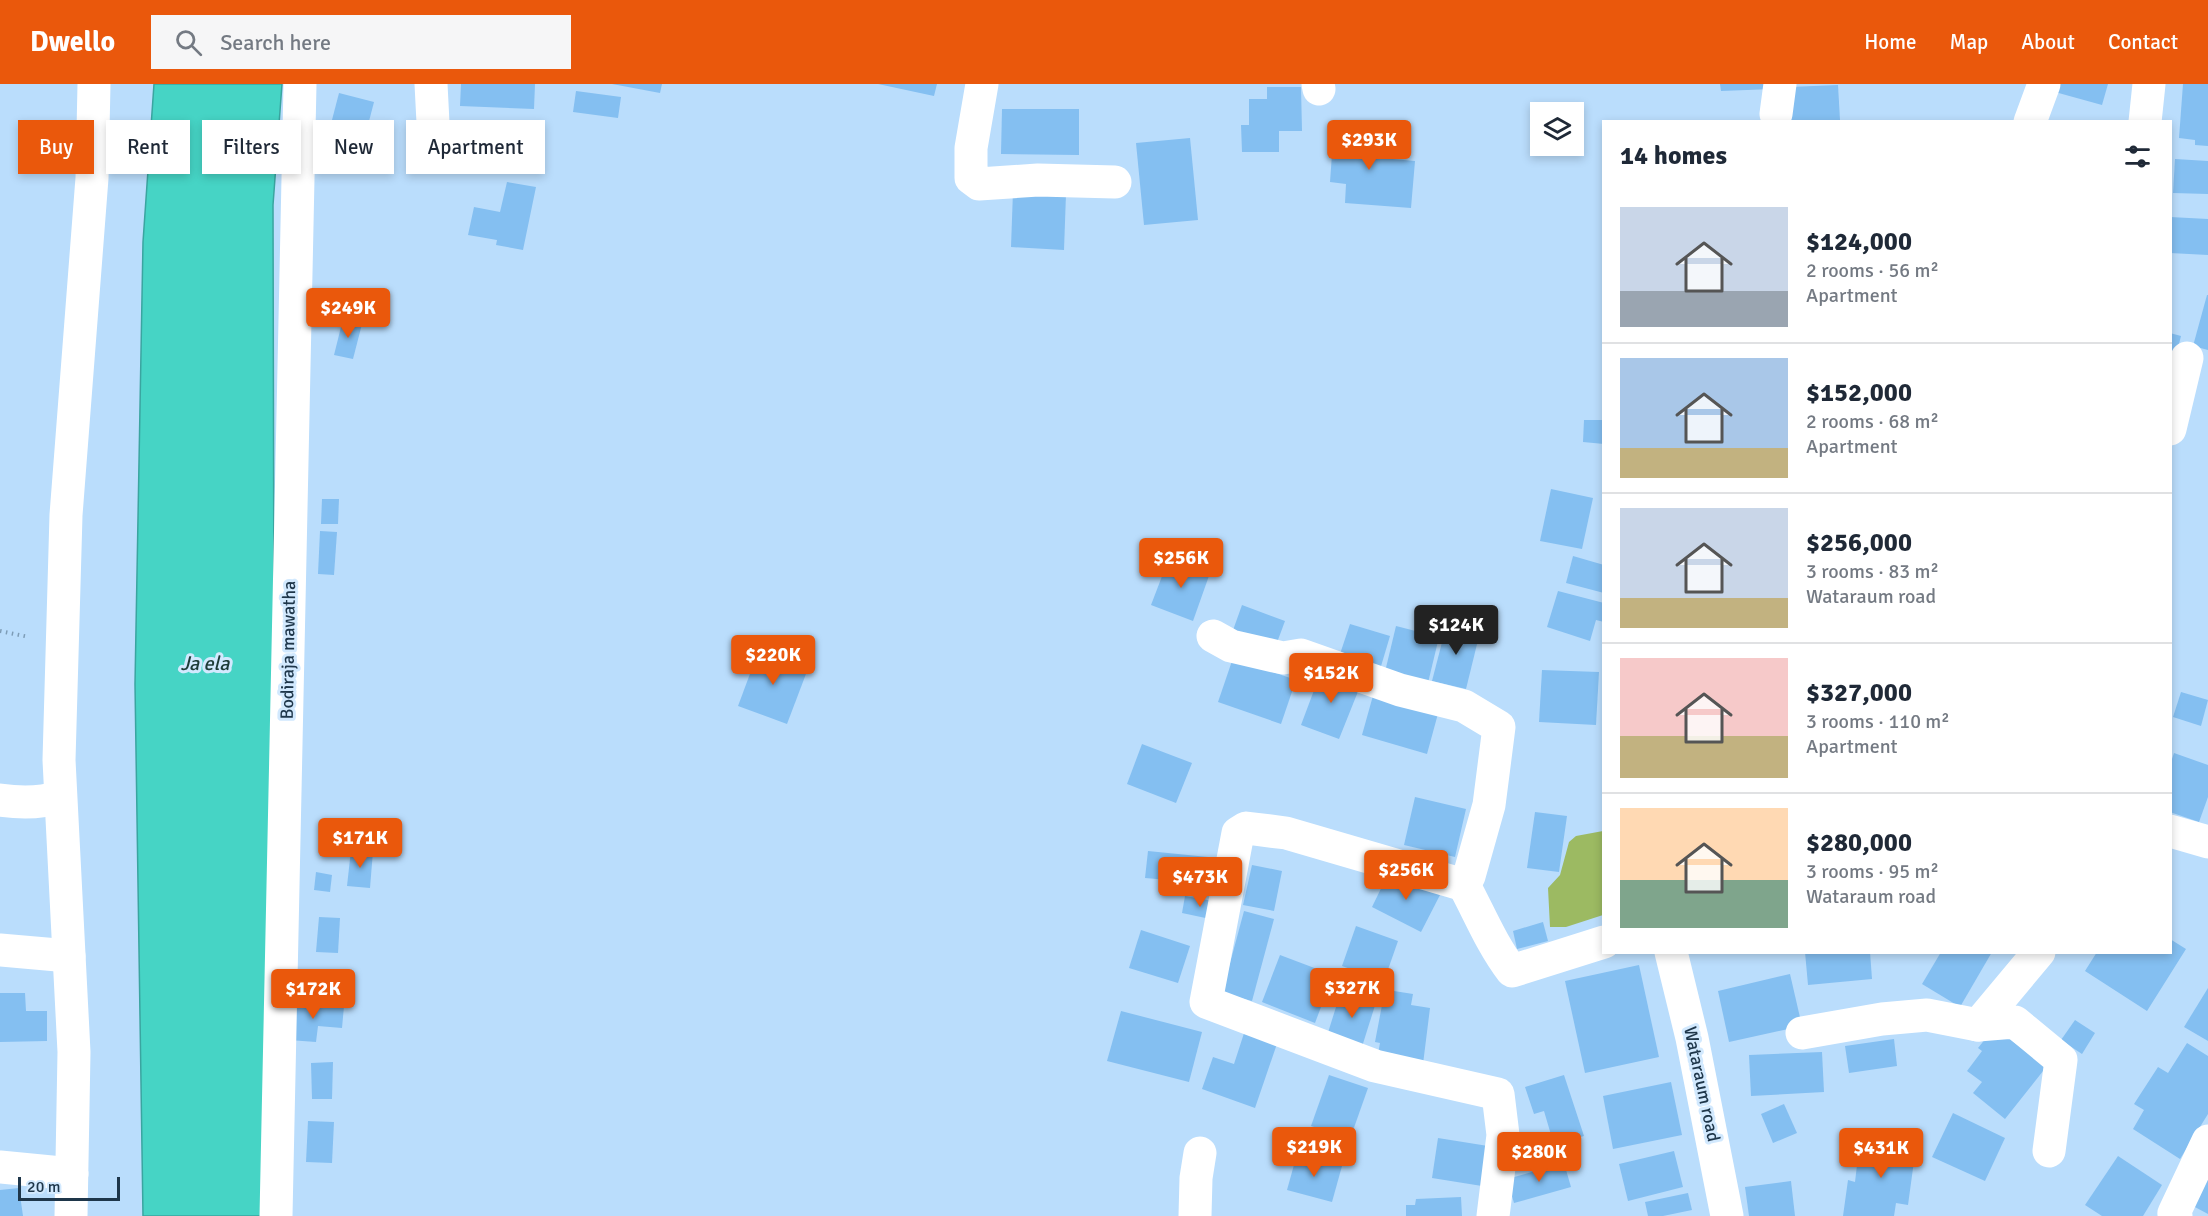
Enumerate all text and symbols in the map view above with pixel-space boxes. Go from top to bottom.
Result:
search box [151,15,571,69]
text: Dwello [30,25,115,59]
icon: search [172,26,205,59]
text: Search here [220,29,331,56]
text: Home [1864,29,1917,55]
text: Map [1950,29,1988,55]
text: About [2021,29,2075,55]
text: Contact [2108,29,2178,55]
map controls [1530,102,1584,156]
button: layers [1530,102,1584,156]
chip: Buy [18,120,94,174]
chip: Rent [106,120,190,174]
chip: Filters [202,120,301,174]
chip: New [313,120,394,174]
chip: Apartment [406,120,545,174]
pin: $293K [1327,120,1411,171]
text: $293K [1341,127,1397,152]
text: 14 homes [1620,140,1727,172]
icon: filters [2121,140,2154,173]
text: $124,000 [1806,226,1912,258]
icon: home [1668,231,1740,303]
text: 2 rooms · 56 m² [1806,258,1939,283]
text: Apartment [1806,283,1898,308]
pin: $249K [306,288,390,339]
text: $249K [320,295,376,320]
text: $152,000 [1806,377,1912,409]
icon: home [1668,382,1740,454]
text: 2 rooms · 68 m² [1806,409,1939,434]
text: Apartment [1806,434,1898,459]
text: $256,000 [1806,527,1912,559]
icon: home [1668,532,1740,604]
pin: $256K [1139,538,1223,589]
text: $256K [1153,545,1209,570]
text: 3 rooms · 83 m² [1806,559,1939,584]
street label: Bodiraja mawatha [276,581,300,719]
text: Wataraum road [1806,584,1936,609]
pin: $124K [1414,605,1498,656]
text: $124K [1428,612,1484,637]
pin: $220K [731,635,815,686]
text: $220K [745,642,801,667]
water label: Ja ela [180,651,230,676]
pin: $152K [1289,653,1373,704]
text: $152K [1303,660,1359,685]
text: $327,000 [1806,677,1912,709]
icon: home [1668,682,1740,754]
text: 3 rooms · 110 m² [1806,709,1950,734]
text: Apartment [1806,734,1898,759]
pin: $171K [318,818,402,869]
text: $171K [332,825,388,850]
text: $280,000 [1806,827,1912,859]
icon: home [1668,832,1740,904]
pin: $256K [1364,850,1448,901]
pin: $473K [1158,857,1242,908]
text: $256K [1378,857,1434,882]
text: 3 rooms · 95 m² [1806,859,1939,884]
text: $473K [1172,864,1228,889]
text: Wataraum road [1806,884,1936,909]
pin: $327K [1310,968,1394,1019]
pin: $172K [271,969,355,1020]
text: $327K [1324,975,1380,1000]
text: $172K [285,976,341,1001]
street label: Wataraum road [1679,1024,1725,1144]
pin: $219K [1272,1127,1356,1178]
pin: $431K [1839,1128,1923,1179]
pin: $280K [1497,1132,1581,1183]
text: $219K [1286,1134,1342,1159]
text: $431K [1853,1135,1909,1160]
text: $280K [1511,1139,1567,1164]
scale bar [18,1174,120,1202]
text: 20 m [27,1177,61,1197]

